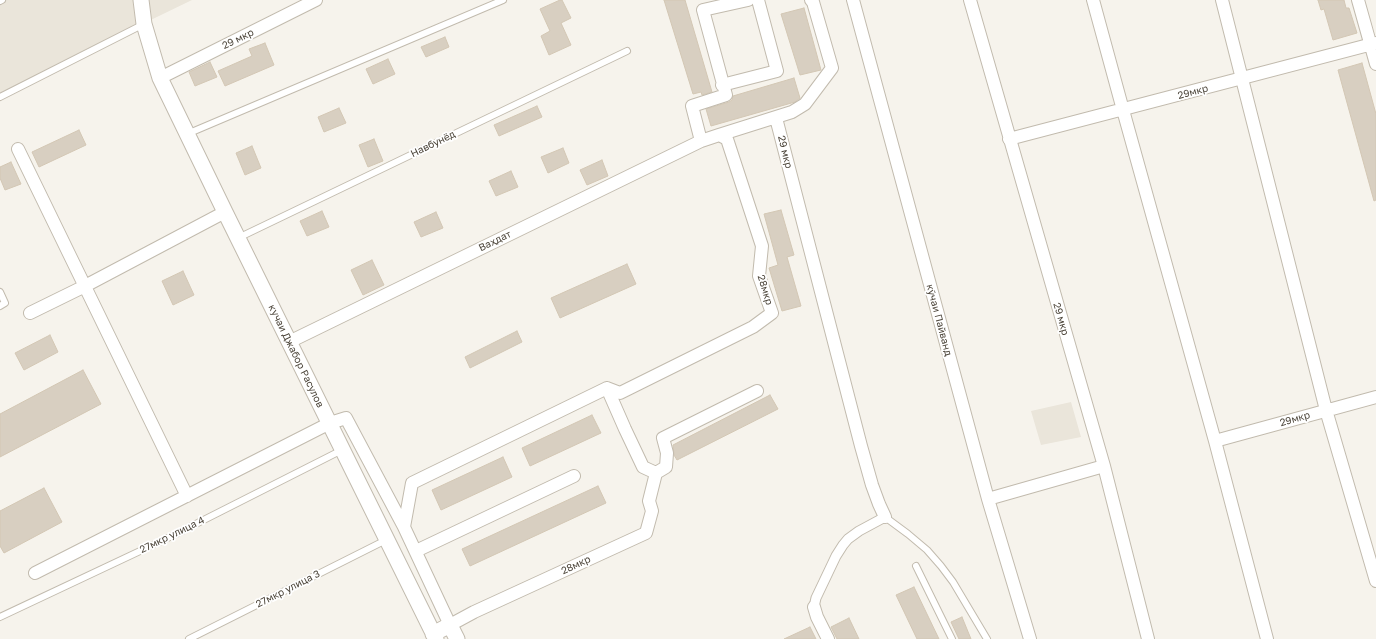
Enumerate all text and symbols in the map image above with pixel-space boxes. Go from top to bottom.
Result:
street label: 29 мкр [220,26,256,52]
street label: 29мкр [1176,82,1210,102]
street label: Навбунёд [409,128,457,160]
street label: 29 мкр [775,134,795,170]
street label: Ваҳдат [477,228,513,254]
street label: 28мкр [755,273,775,307]
street label: кӯчаи Пайванд [924,283,954,357]
street label: 29 мкр [1051,301,1071,337]
street label: кучаи Джабор Расулов [266,302,326,410]
street label: 29мкр [1278,409,1312,429]
street label: 27мкр улица 4 [138,514,206,556]
street label: 28мкр [559,553,593,577]
street label: 27мкр улица 3 [254,568,322,610]

